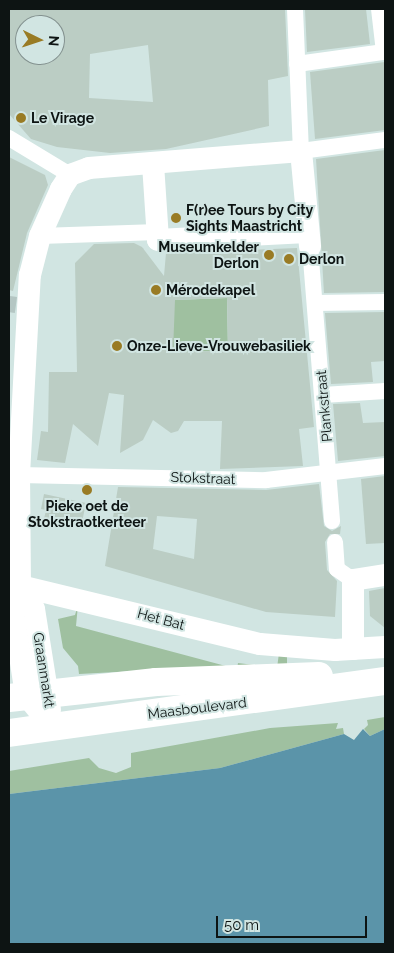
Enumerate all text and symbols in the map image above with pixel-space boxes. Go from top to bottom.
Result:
north arrow [15,15,65,65]
text: N [46,35,62,47]
place label: Le Virage [31,110,95,126]
marker: Le Virage [15,112,27,124]
place label: F(r)ee Tours by City Sights Maastricht [186,202,314,234]
marker: F(r)ee Tours by City Sights Maastricht [170,212,182,224]
place label: Museumkelder Derlon [158,239,259,272]
marker: Museumkelder Derlon [263,249,275,261]
place label: Derlon [299,251,344,267]
marker: Derlon [283,253,295,265]
place label: Mérodekapel [166,282,255,298]
marker: Mérodekapel [150,284,162,296]
place label: Onze-Lieve-Vrouwebasiliek [127,338,311,354]
marker: Onze-Lieve-Vrouwebasiliek [111,340,123,352]
street label: Plankstraat [312,369,336,443]
street label: Stokstraat [170,468,236,488]
marker: Pieke oet de Stokstraotkerteer [81,484,93,496]
place label: Pieke oet de Stokstraotkerteer [28,498,146,530]
street label: Het Bat [136,605,186,633]
street label: Graanmarkt [30,631,58,709]
street label: Maasboulevard [147,694,247,722]
scale bar [219,906,370,938]
text: 50 m [224,916,259,934]

